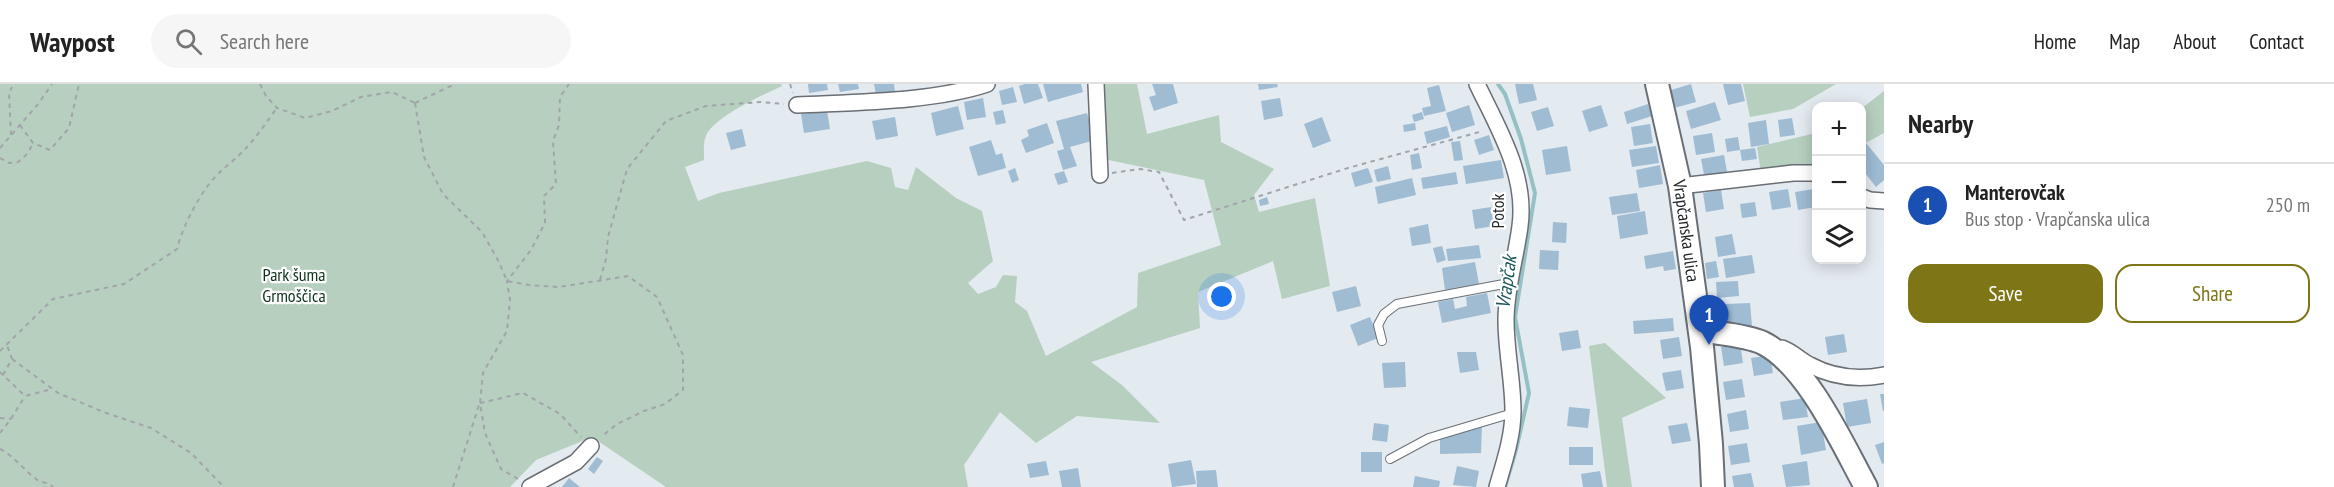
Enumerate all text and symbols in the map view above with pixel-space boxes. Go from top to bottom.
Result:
search box [151,14,571,68]
text: Waypost [30,23,115,60]
icon: search [172,25,205,58]
text: Search here [220,27,309,55]
text: Home [2034,28,2076,55]
text: Map [2109,28,2140,55]
text: About [2173,28,2216,55]
text: Contact [2249,28,2304,55]
map controls [1812,102,1866,264]
button: + [1812,102,1866,156]
text: Nearby [1908,107,1973,140]
button: − [1812,156,1866,210]
street label: Vrapčanska ulica [1668,177,1705,283]
text: Manterovčak [1965,178,2065,206]
text: 1 [1923,192,1932,218]
text: 250 m [2266,192,2310,218]
street label: Potok [1486,194,1509,228]
text: Bus stop · Vrapčanska ulica [1965,206,2150,232]
button: layers [1812,210,1866,264]
water label: Vrapčak [1489,251,1523,310]
park label: Park šuma Grmoščica [262,263,326,307]
button: Save [1908,264,2103,323]
button: Share [2115,264,2310,323]
your location [1207,282,1236,311]
pin: 1 [1690,296,1728,345]

